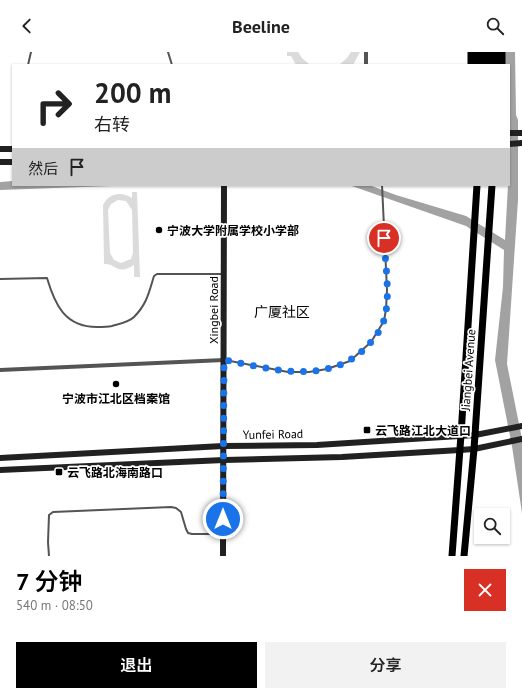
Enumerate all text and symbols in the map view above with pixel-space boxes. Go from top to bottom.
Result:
icon: back [16,15,38,37]
text: Beeline [232,15,290,38]
icon: search [484,15,506,37]
text: 200 m [94,74,171,111]
icon: right [28,80,80,132]
text: 右转 [94,113,130,136]
icon: arrive [66,156,88,178]
text: 然后 [28,159,58,178]
pin [367,221,401,255]
place label: 宁波大学附属学校小学部 [167,223,299,238]
marker: 宁波大学附属学校小学部 [154,225,164,235]
icon: arrive [373,227,395,249]
street label: Xingbei Road [206,276,221,344]
district label: 广厦社区 [254,303,310,321]
street label: Jiangbei Avenue [458,329,478,412]
marker: 宁波市江北区档案馆 [111,379,121,389]
place label: 宁波市江北区档案馆 [62,391,170,406]
place label: 云飞路江北大道口 [375,423,471,438]
marker: 云飞路江北大道口 [362,425,372,435]
street label: Yunfei Road [243,426,303,442]
place label: 云飞路北海南路口 [67,465,163,480]
marker: 云飞路北海南路口 [54,467,64,477]
position arrow [202,498,244,540]
map controls [474,508,510,544]
button: search [474,508,510,544]
text: 7 分钟 [16,566,82,597]
button: close [464,569,506,611]
text: 540 m · 08:50 [16,597,93,614]
button: 退出 [16,642,257,688]
button: 分享 [265,642,506,688]

